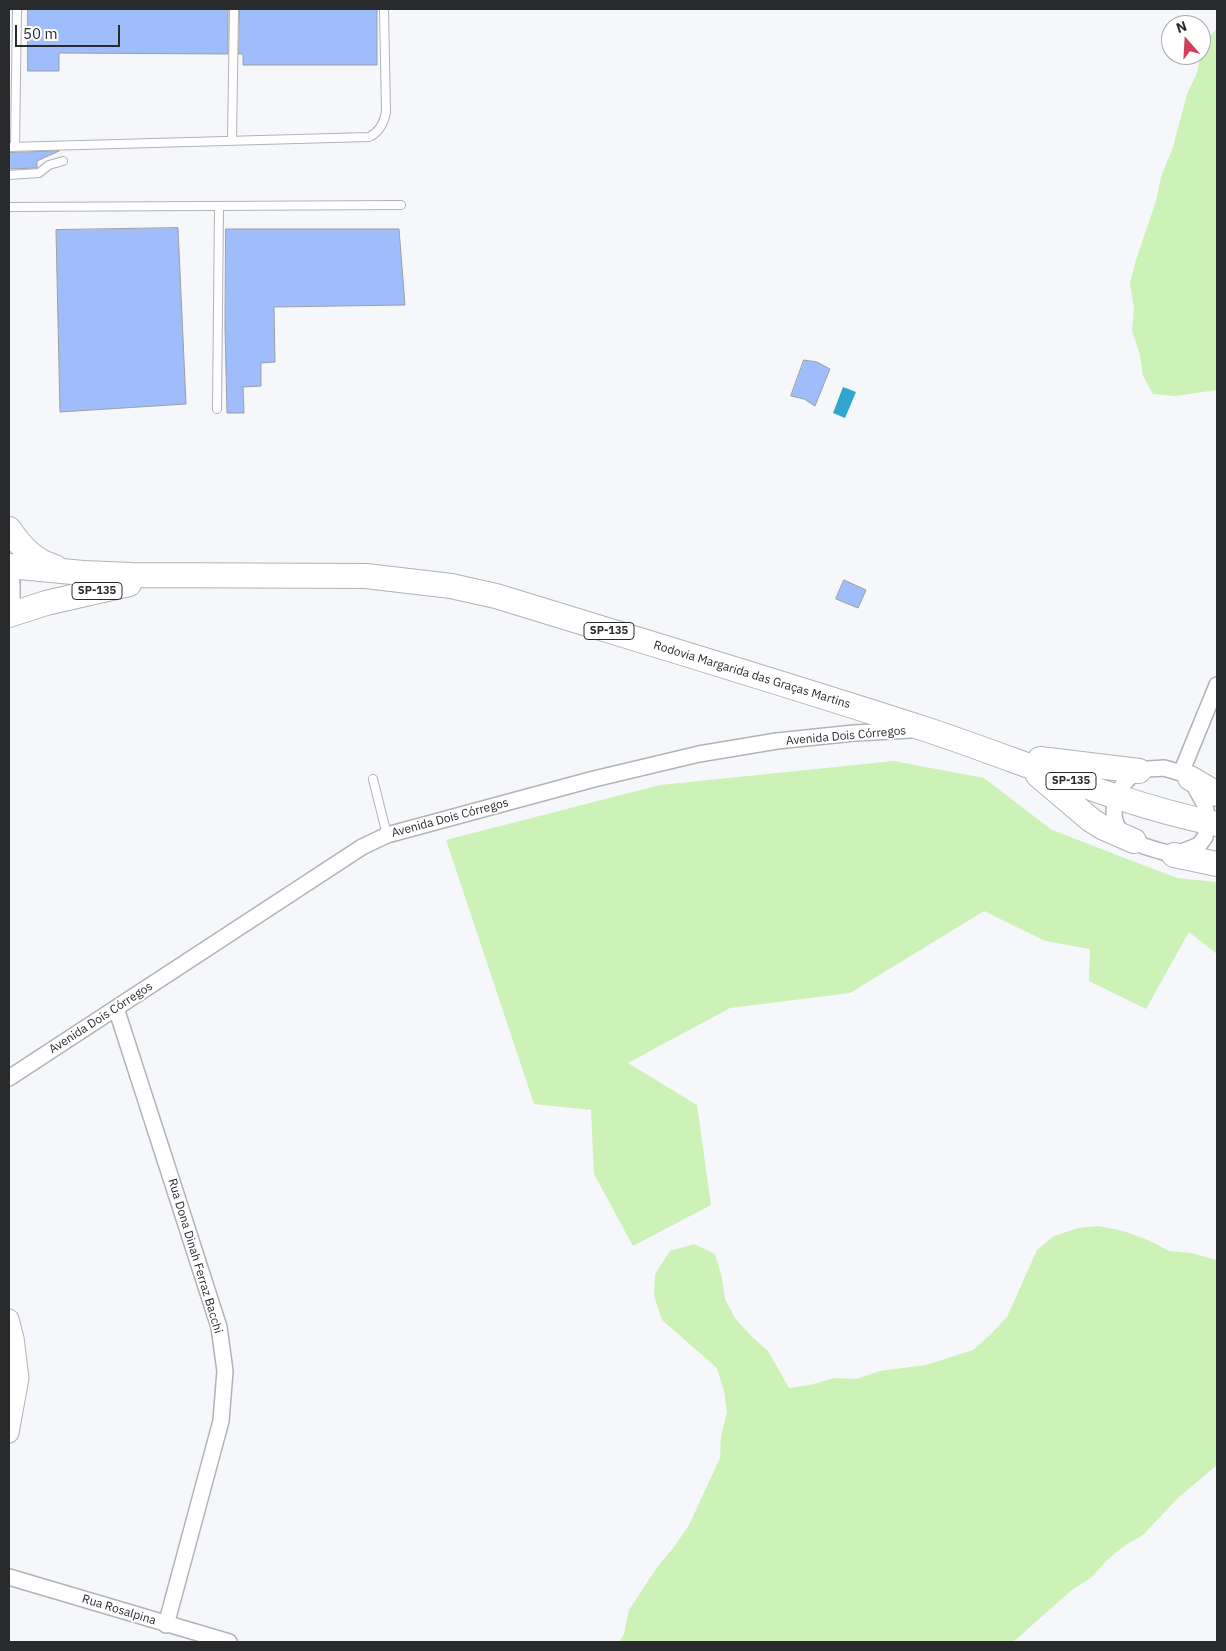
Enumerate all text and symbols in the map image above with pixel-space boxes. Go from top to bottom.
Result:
scale bar [18,15,122,47]
north arrow [1161,15,1211,65]
text: N [1174,17,1189,37]
text: 50 m [23,24,58,43]
road number: SP-135 [72,582,122,600]
road number: SP-135 [584,622,634,640]
street label: Rodovia Margarida das Graças Martins [652,638,852,712]
street label: Avenida Dois Córregos [785,724,907,748]
road number: SP-135 [1046,772,1096,789]
street label: Avenida Dois Córregos [390,795,510,841]
street label: Avenida Dois Córregos [46,979,156,1057]
street label: Rua Dona Dinah Ferraz Bacchi [165,1177,225,1335]
street label: Rua Rosalpina [80,1592,158,1628]

